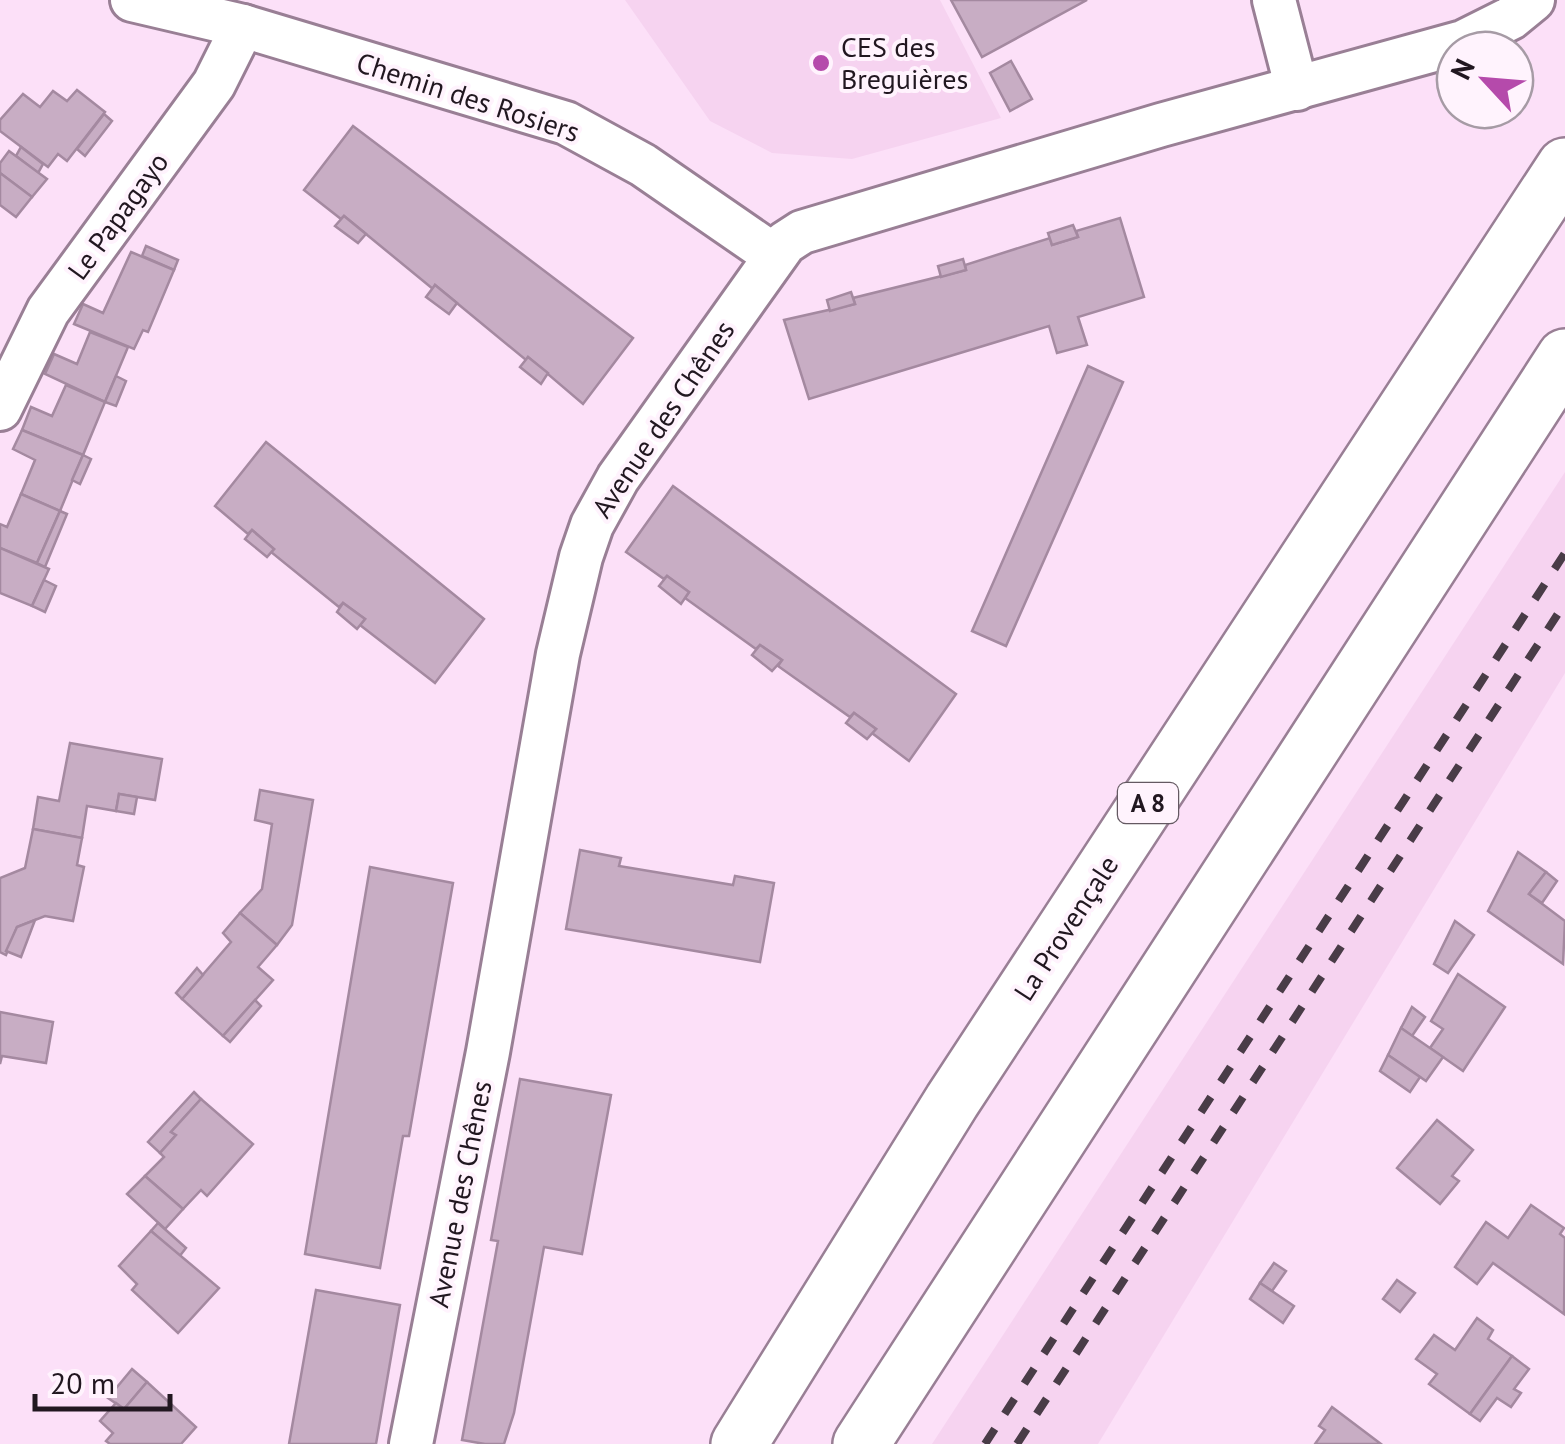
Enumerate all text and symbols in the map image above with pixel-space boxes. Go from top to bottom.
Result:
place label: CES des Breguières [841,28,968,97]
north arrow [1435,30,1535,130]
street label: Chemin des Rosiers [352,43,584,150]
marker: CES des Breguières [810,52,832,74]
text: N [1441,52,1483,85]
street label: Le Papagayo [59,145,176,287]
street label: Avenue des Chênes [583,313,742,525]
road number: A 8 [1118,783,1178,823]
street label: La Provençale [1005,848,1126,1007]
street label: Avenue des Chênes [419,1077,500,1310]
scale bar [35,1349,170,1411]
text: 20 m [50,1363,115,1402]

